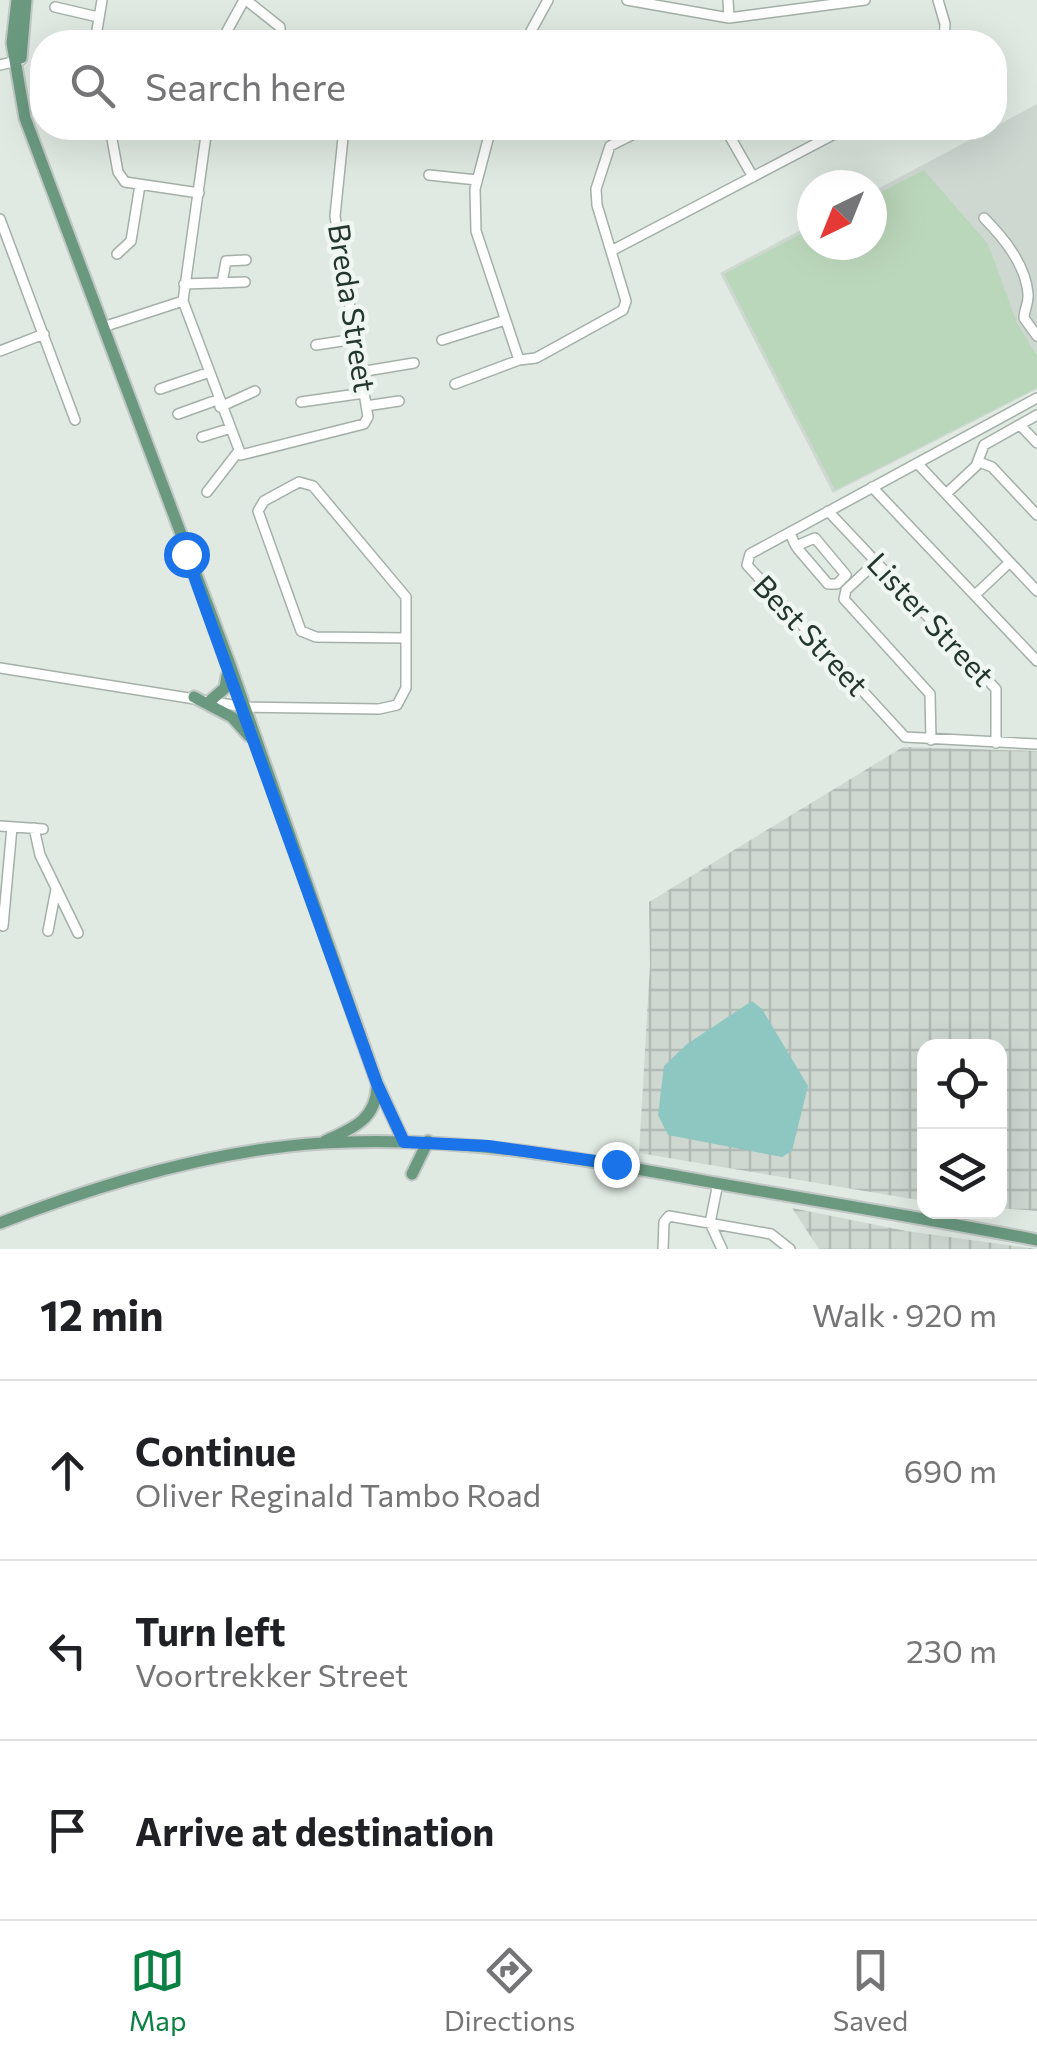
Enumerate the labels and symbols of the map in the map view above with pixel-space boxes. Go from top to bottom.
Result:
north arrow [797,170,887,260]
street label: Breda Street [322,221,385,395]
route start [164,532,210,578]
street label: Lister Street [861,544,1003,693]
street label: Best Street [747,566,877,702]
route end [594,1142,640,1188]

